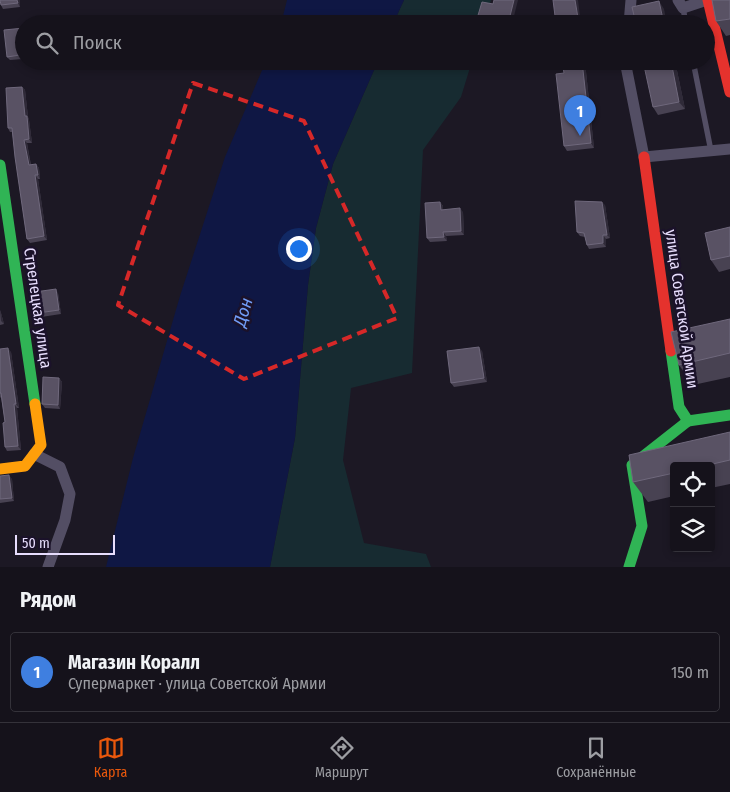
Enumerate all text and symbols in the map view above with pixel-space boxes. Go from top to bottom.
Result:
search box [15,15,715,70]
icon: search [33,29,61,57]
text: Поиск [73,31,122,54]
pin: 1 [564,95,596,136]
street label: улица Советской Армии [661,228,703,390]
your location [286,236,312,262]
street label: Стрелецкая улица [20,246,56,370]
water label: Дон [228,295,258,331]
map controls [670,462,715,552]
button: locate [670,462,715,507]
button: layers [670,507,715,552]
scale bar [15,532,115,555]
text: 50 m [22,535,50,552]
text: Рядом [20,587,76,613]
text: Магазин Коралл [68,651,200,674]
text: 1 [34,663,40,682]
text: 150 m [671,663,709,682]
text: Супермаркет · улица Советской Армии [68,674,326,693]
tab: Карта [94,734,127,781]
tab: Маршрут [315,734,369,781]
tab: Сохранённые [556,734,636,781]

